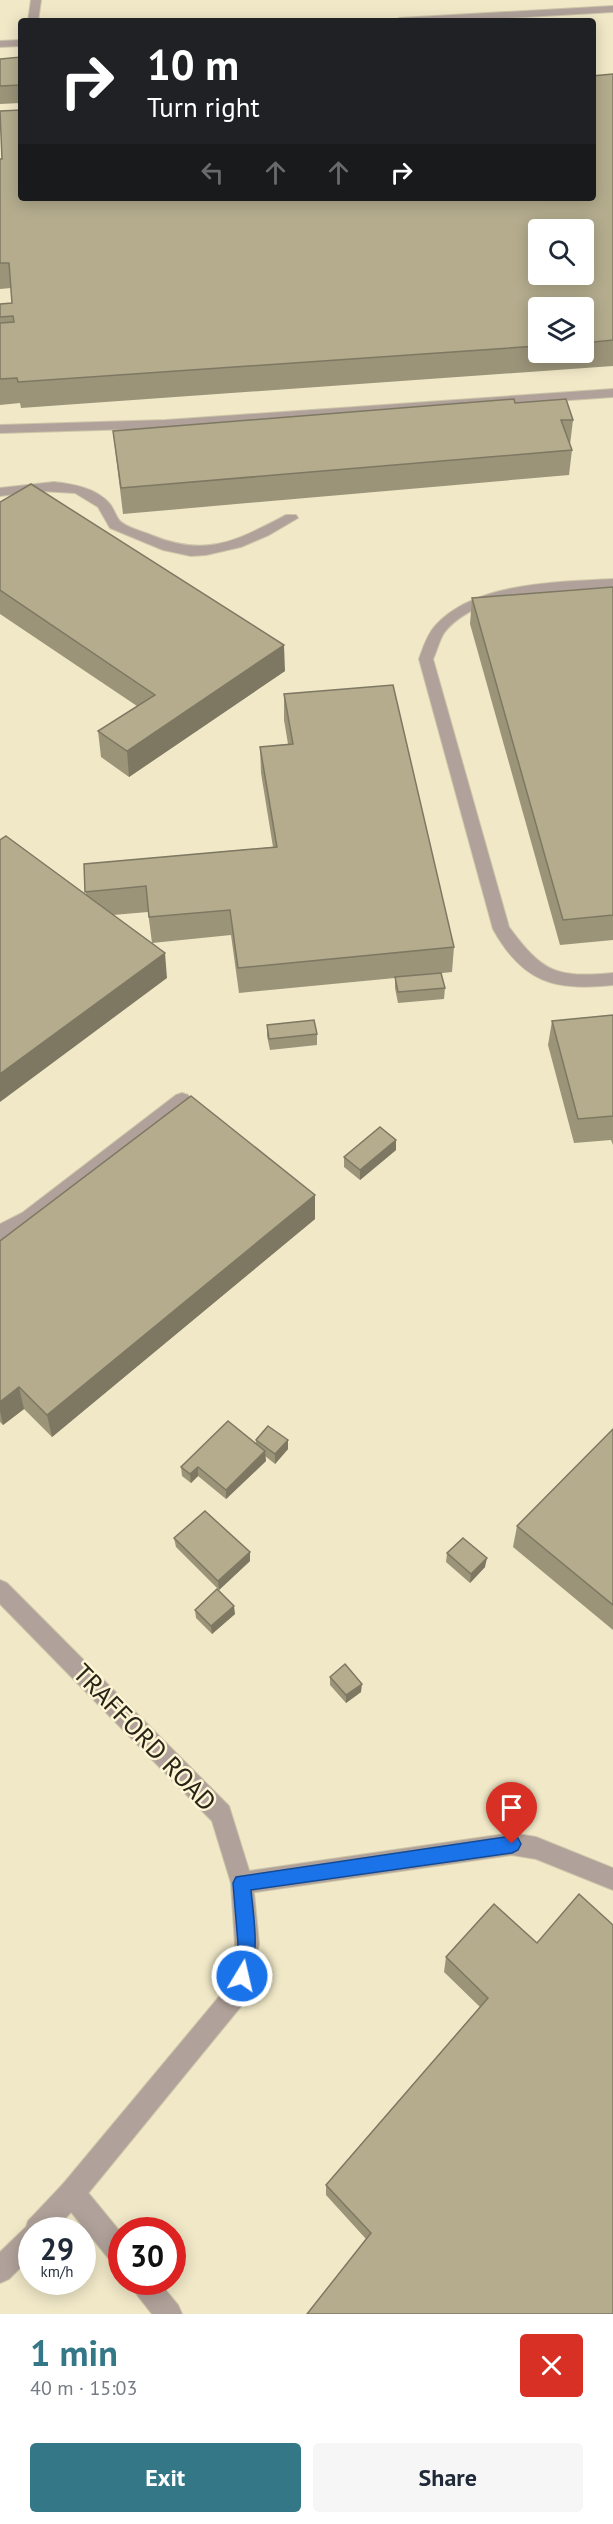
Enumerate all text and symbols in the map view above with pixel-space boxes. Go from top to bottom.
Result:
text: 10 m [147,37,239,92]
icon: right [48,42,126,120]
text: Turn right [147,90,260,124]
icon: left [196,156,229,189]
icon: ahead [259,156,292,189]
icon: ahead [322,156,355,189]
icon: right [385,156,418,189]
map controls [528,219,594,363]
button: search [528,219,594,285]
button: layers [528,297,594,363]
street label: TRAFFORD ROAD [66,1656,224,1818]
pin [486,1782,537,1844]
icon: arrive [495,1791,528,1824]
position arrow [210,1944,274,2008]
speed limit sign: 30 [108,2217,186,2295]
text: 29 [40,2229,74,2268]
text: km/h [41,2262,73,2281]
text: 1 min [30,2329,118,2376]
button: close [520,2334,583,2397]
text: 40 m · 15:03 [30,2375,137,2401]
button: Exit [30,2443,301,2512]
button: Share [313,2443,583,2512]

